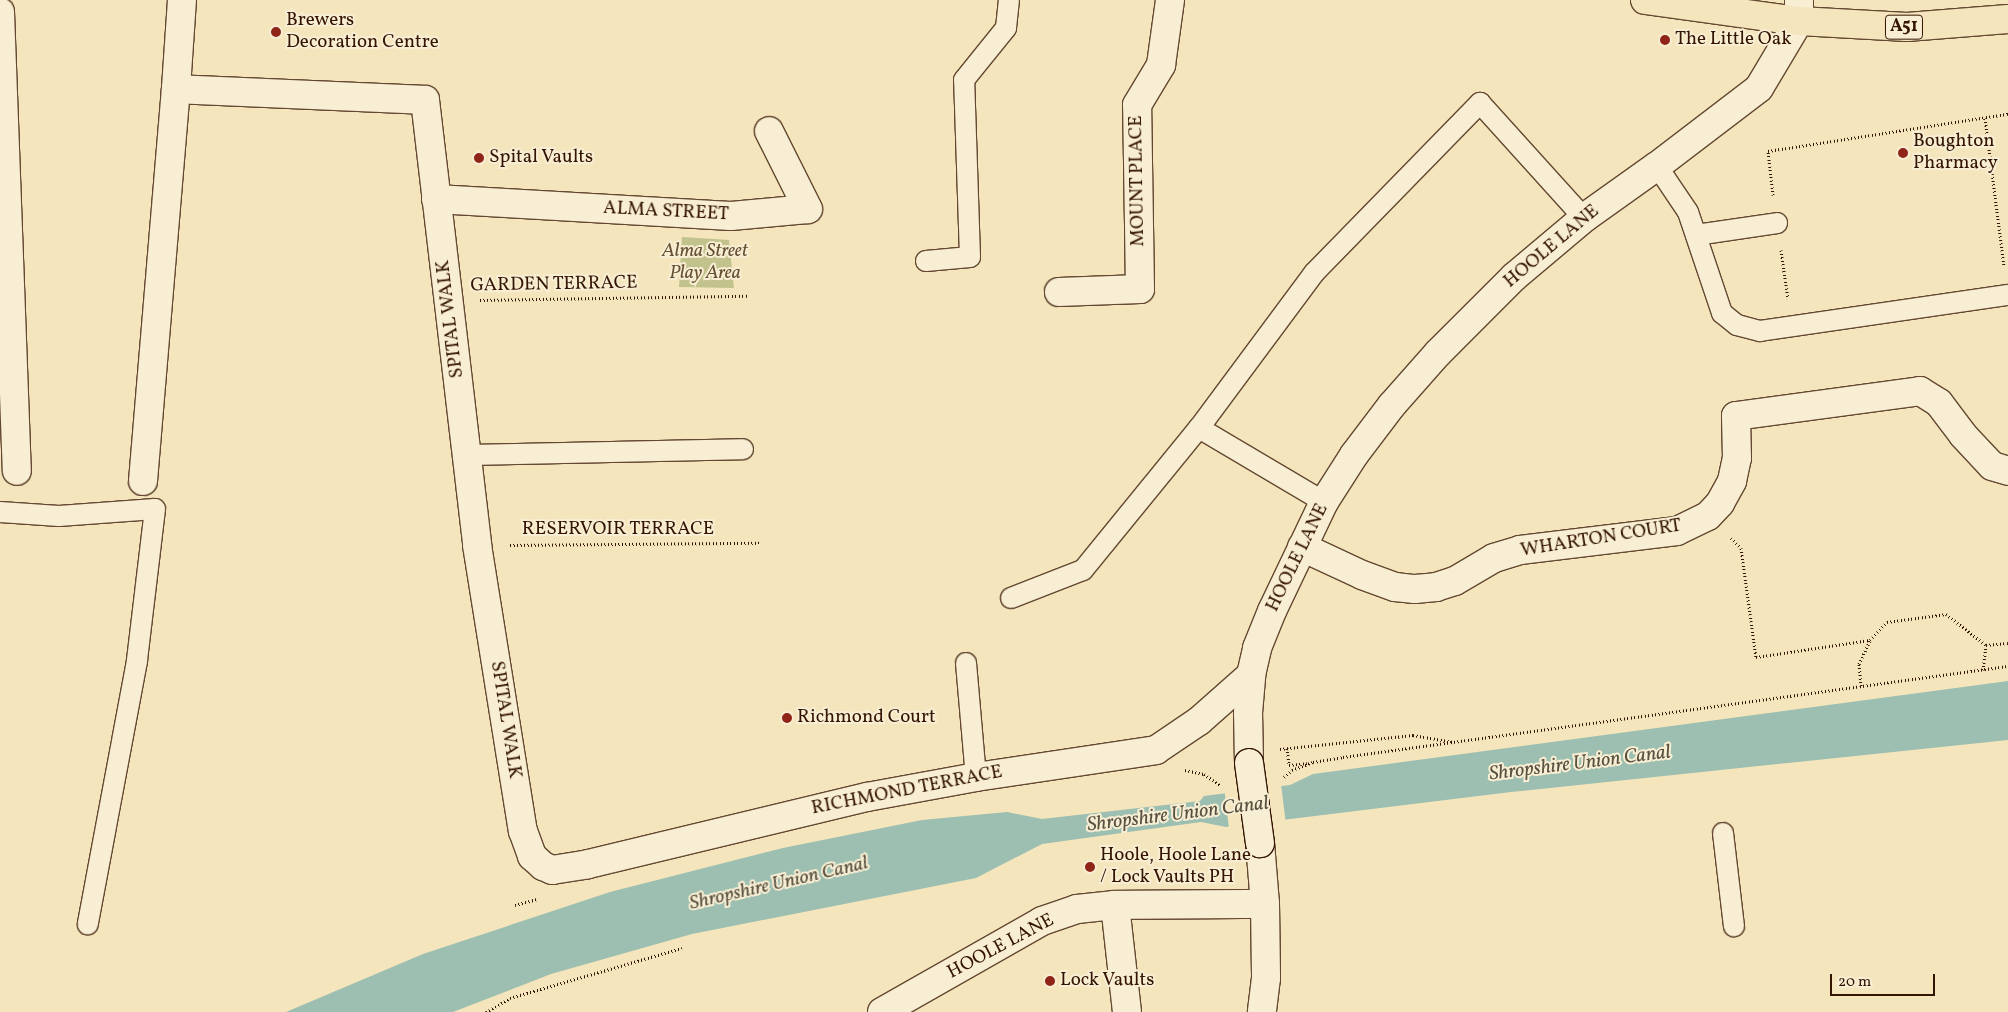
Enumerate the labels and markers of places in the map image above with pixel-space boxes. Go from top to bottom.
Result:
place label: Brewers Decoration Centre [286,10,439,54]
marker: Brewers Decoration Centre [270,26,282,38]
place label: The Little Oak [1675,29,1792,51]
marker: The Little Oak [1659,34,1671,46]
place label: Boughton Pharmacy [1913,131,1998,175]
place label: Spital Vaults [489,147,594,169]
marker: Boughton Pharmacy [1897,147,1909,159]
marker: Spital Vaults [473,152,485,164]
place label: Richmond Court [797,707,936,729]
marker: Richmond Court [781,712,793,724]
place label: Hoole, Hoole Lane / Lock Vaults PH [1100,845,1251,889]
marker: Hoole, Hoole Lane / Lock Vaults PH [1084,861,1096,873]
place label: Lock Vaults [1060,970,1155,992]
marker: Lock Vaults [1044,975,1056,987]

